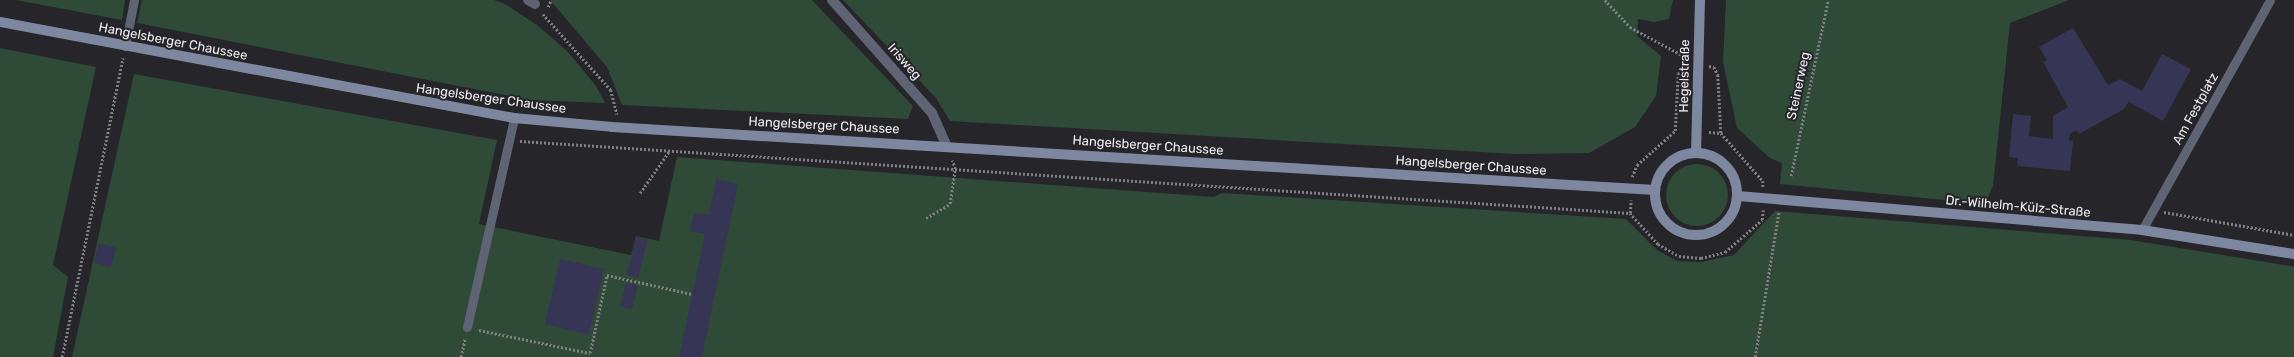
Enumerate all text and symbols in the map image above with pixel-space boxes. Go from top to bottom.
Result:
street label: Hangelsberger Chaussee [97,20,249,64]
street label: Hegelstraße [1677,39,1693,113]
street label: Irisweg [884,41,924,83]
street label: Steinerweg [1784,51,1814,121]
street label: Am Festplatz [2170,70,2222,148]
street label: Hangelsberger Chaussee [415,81,567,117]
street label: Hangelsberger Chaussee [748,114,900,138]
street label: Hangelsberger Chaussee [1072,133,1224,159]
street label: Hangelsberger Chaussee [1395,153,1547,179]
street label: Dr.-Wilhelm-Külz-Straße [1945,193,2091,221]

